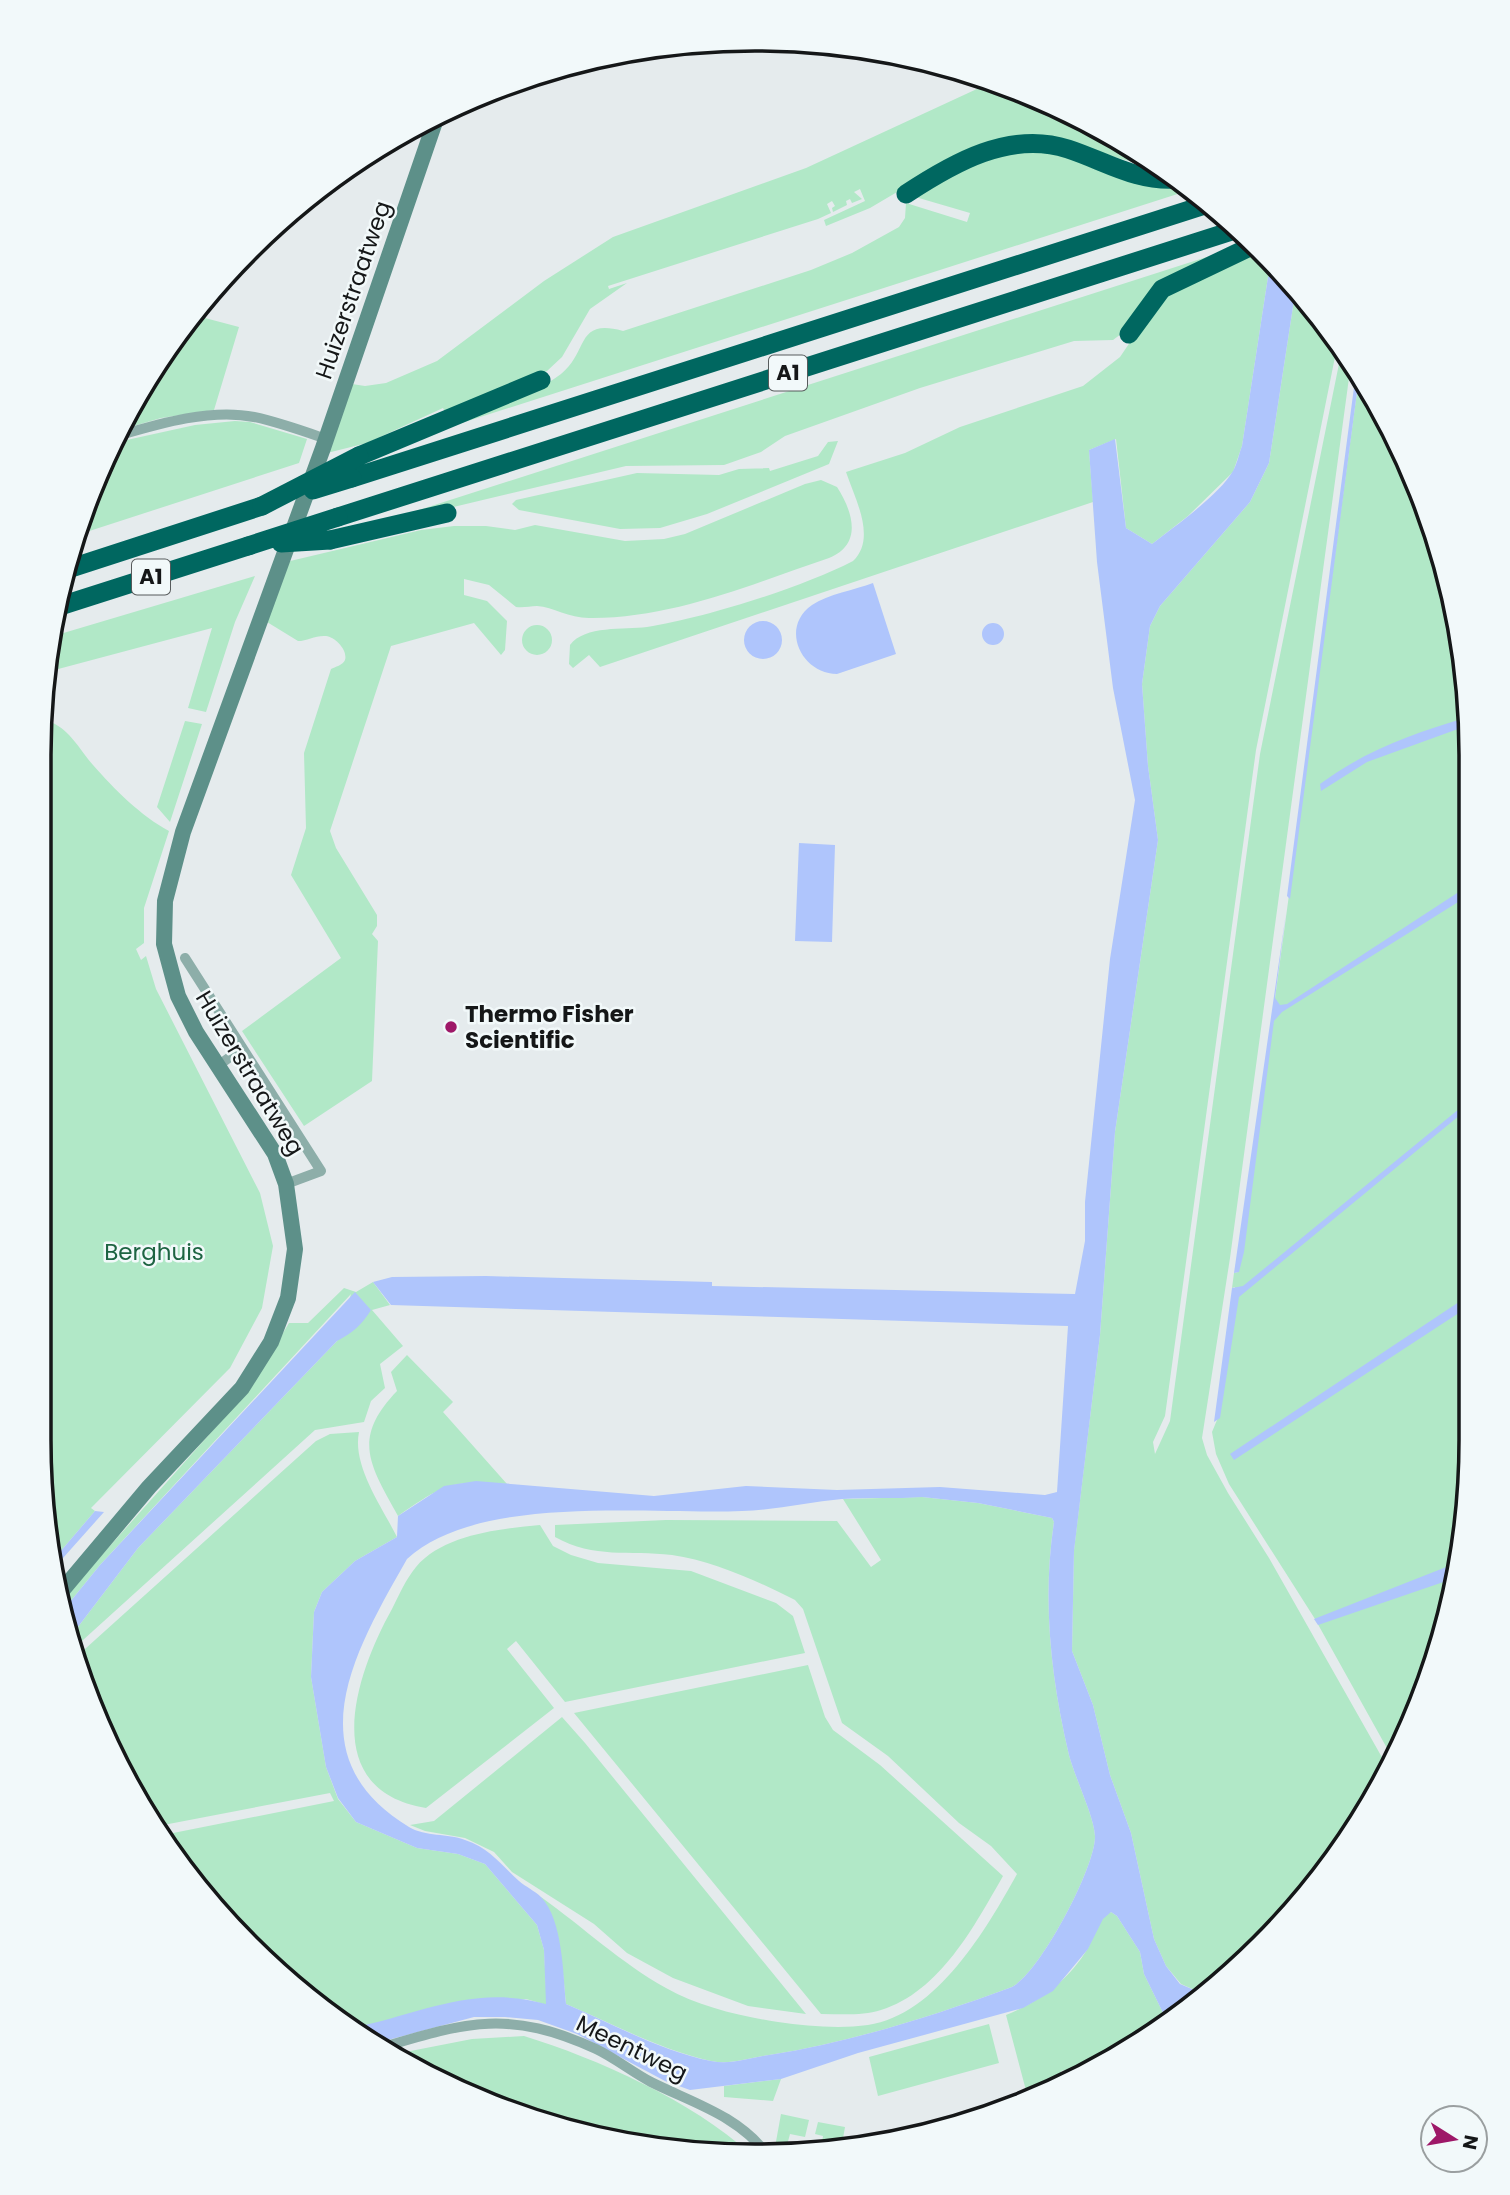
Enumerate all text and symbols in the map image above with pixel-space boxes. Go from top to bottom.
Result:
street label: Huizerstraatweg [307,197,399,383]
road number: A1 [769,356,807,390]
road number: A1 [132,560,170,594]
street label: Huizerstraatweg [188,985,312,1161]
place label: Thermo Fisher Scientific [465,998,634,1056]
marker: Thermo Fisher Scientific [443,1019,459,1035]
park label: Berghuis [104,1236,204,1268]
street label: Meentweg [571,2007,693,2089]
north arrow [1419,2104,1489,2174]
text: N [1456,2133,1485,2152]

